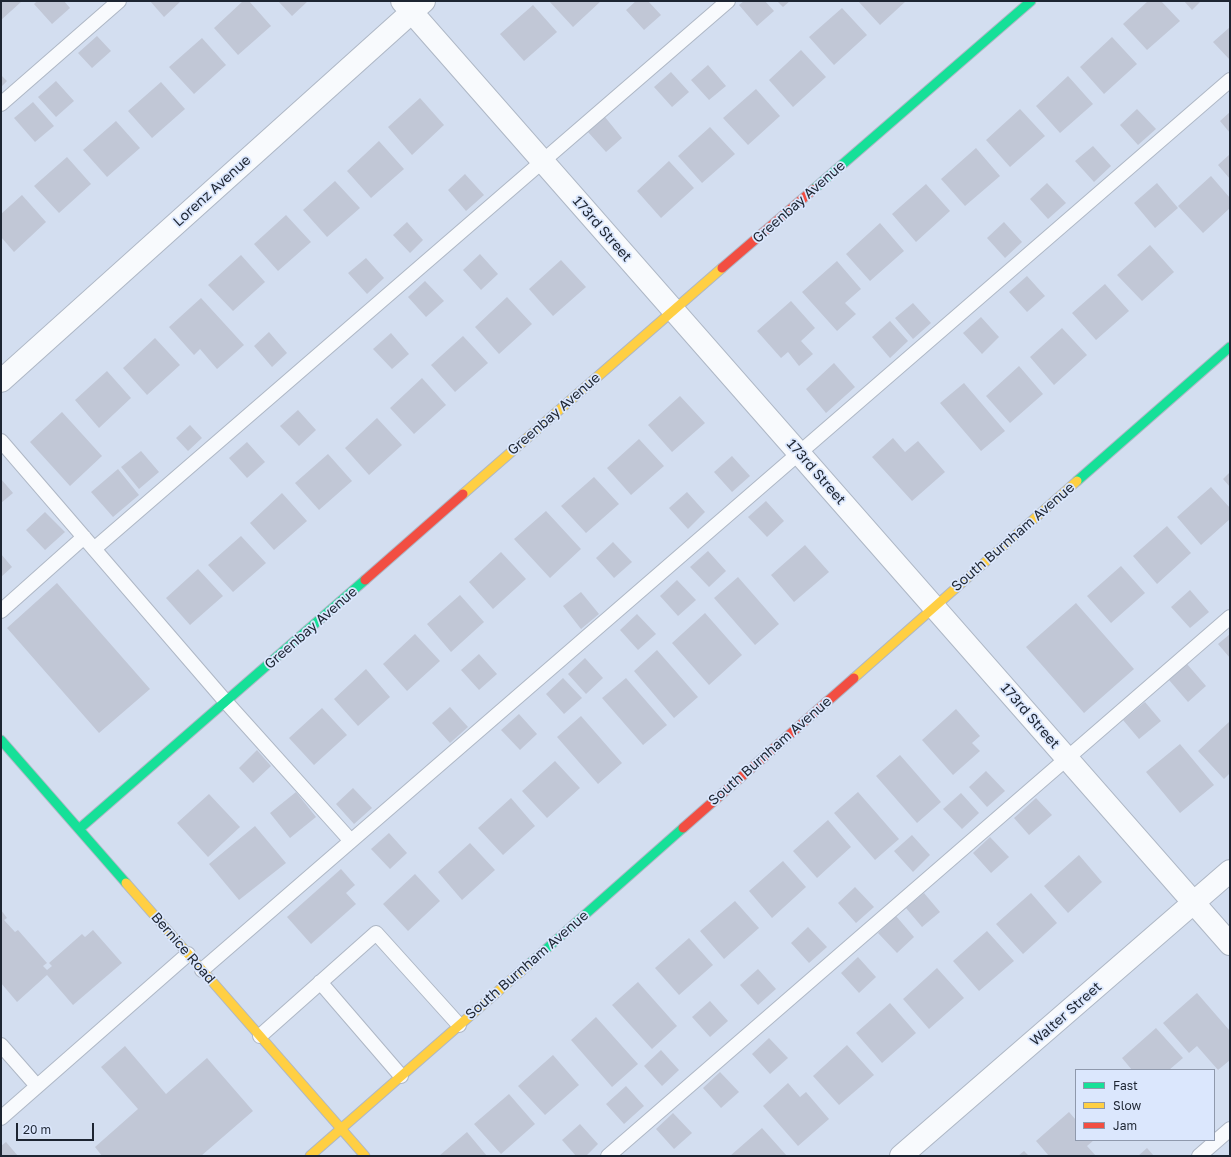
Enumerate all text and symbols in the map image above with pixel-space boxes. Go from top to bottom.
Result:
street label: Lorenz Avenue [170,152,254,230]
street label: Greenbay Avenue [749,157,849,247]
street label: 173rd Street [569,193,635,265]
street label: Greenbay Avenue [504,369,604,459]
street label: 173rd Street [783,436,849,508]
street label: South Burnham Avenue [948,479,1078,595]
street label: Greenbay Avenue [261,583,361,673]
street label: 173rd Street [997,680,1063,752]
street label: South Burnham Avenue [705,693,835,809]
street label: South Burnham Avenue [462,907,592,1023]
street label: Bernice Road [148,909,218,987]
street label: Walter Street [1027,978,1105,1050]
legend [1075,1069,1215,1141]
text: Fast [1113,1078,1138,1093]
text: Slow [1113,1098,1141,1113]
scale bar [18,1115,96,1141]
text: Jam [1113,1118,1137,1133]
text: 20 m [23,1122,51,1137]

